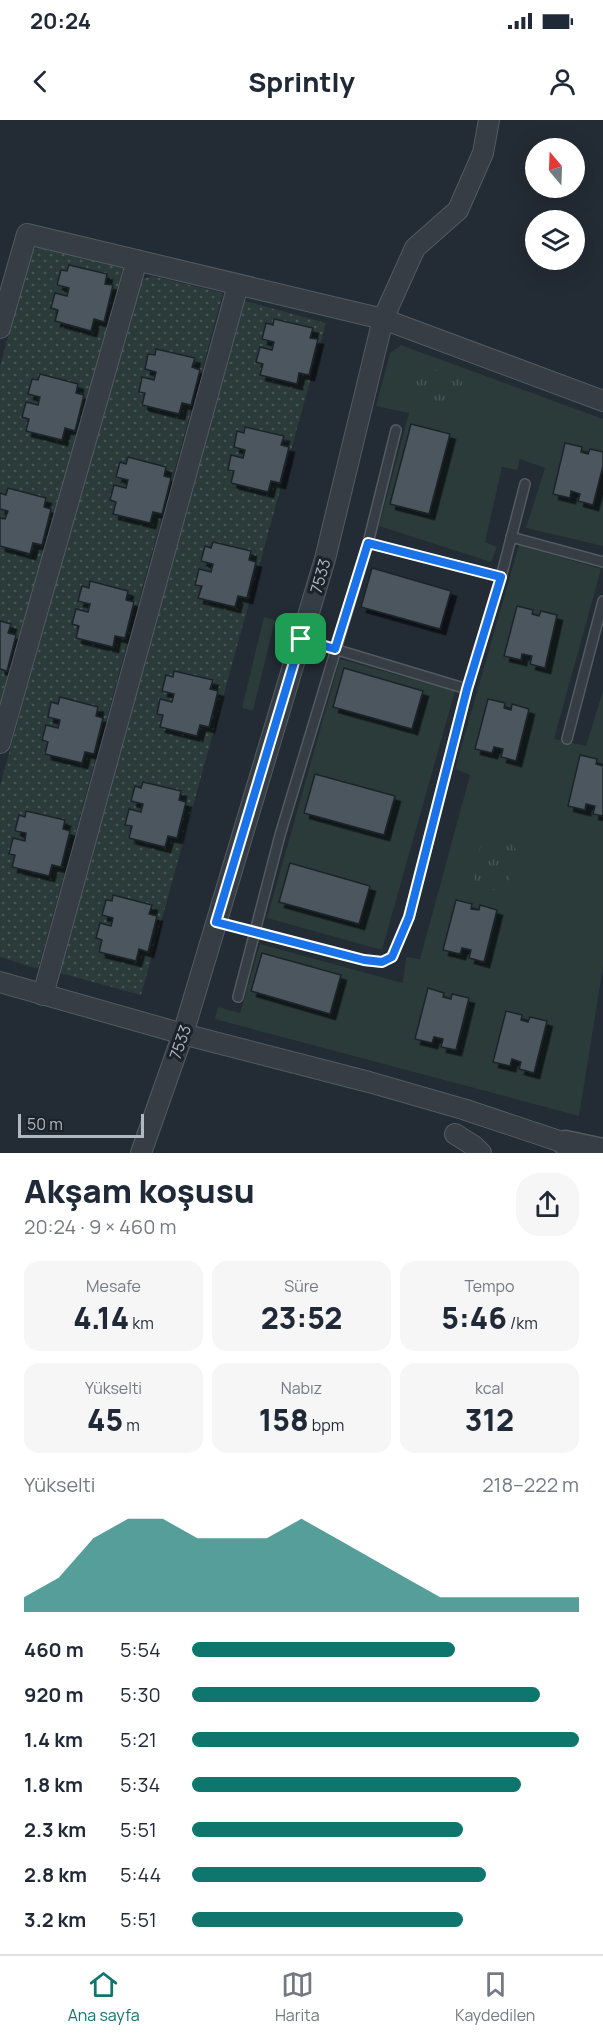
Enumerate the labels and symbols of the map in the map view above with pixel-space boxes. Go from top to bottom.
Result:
north arrow [525,138,585,198]
street label: 7533 [305,556,335,596]
pin [275,613,326,664]
street label: 7533 [164,1022,196,1062]
scale bar [18,1111,144,1139]

